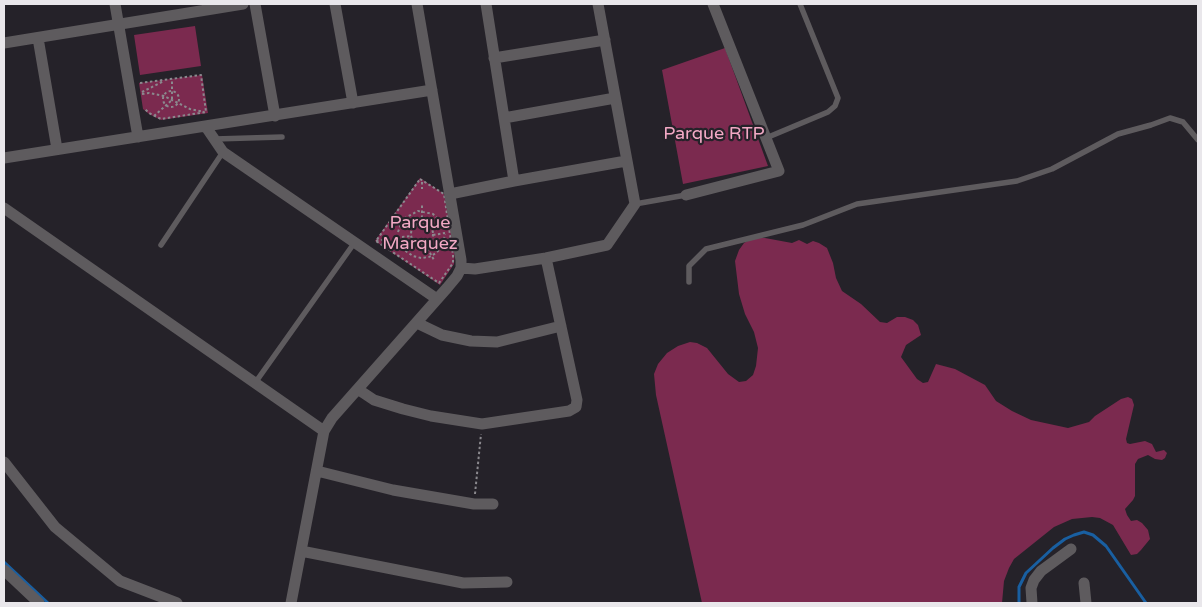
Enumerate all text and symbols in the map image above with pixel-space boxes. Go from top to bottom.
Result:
park label: Parque RTP [663,123,765,145]
park label: Parque Marquez [382,212,458,254]

